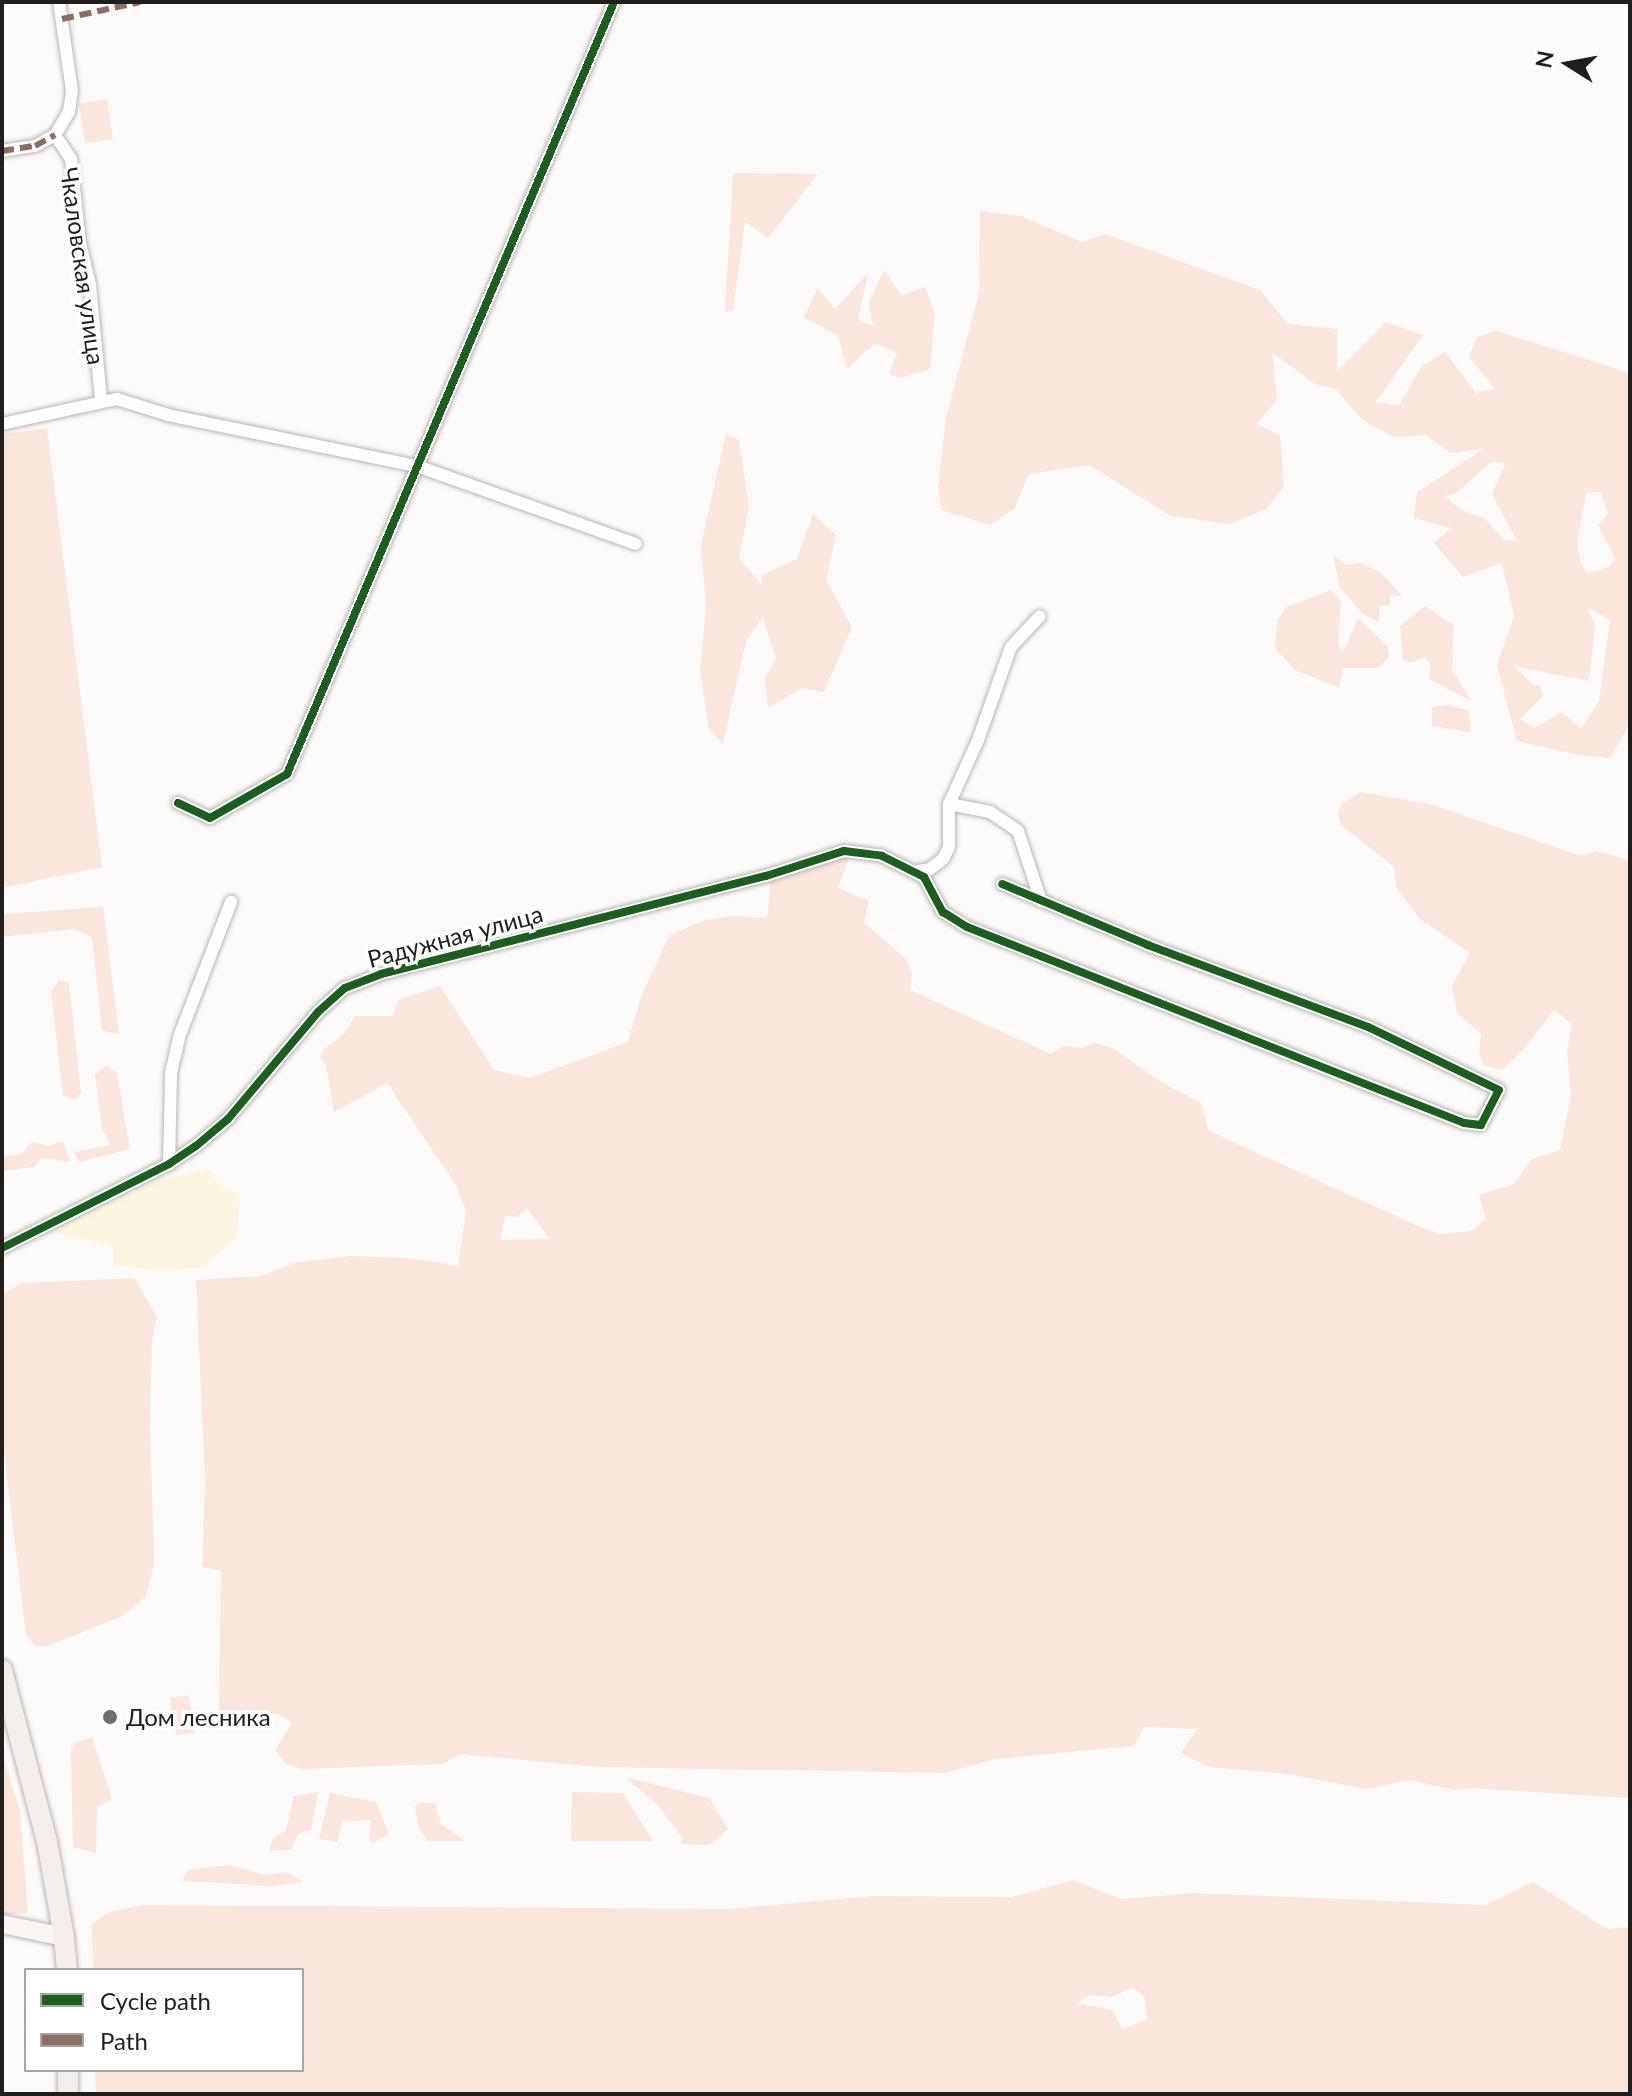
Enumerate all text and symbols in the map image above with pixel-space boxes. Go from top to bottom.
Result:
north arrow [1528,24,1608,104]
text: N [1529,48,1559,70]
street label: Чкаловская улица [55,165,111,367]
street label: Радужная улица [364,899,546,973]
place label: Дом лесника [126,1703,271,1731]
marker: Дом лесника [101,1708,119,1726]
legend [24,1968,304,2072]
text: Cycle path [100,1986,211,2015]
text: Path [100,2026,148,2055]

